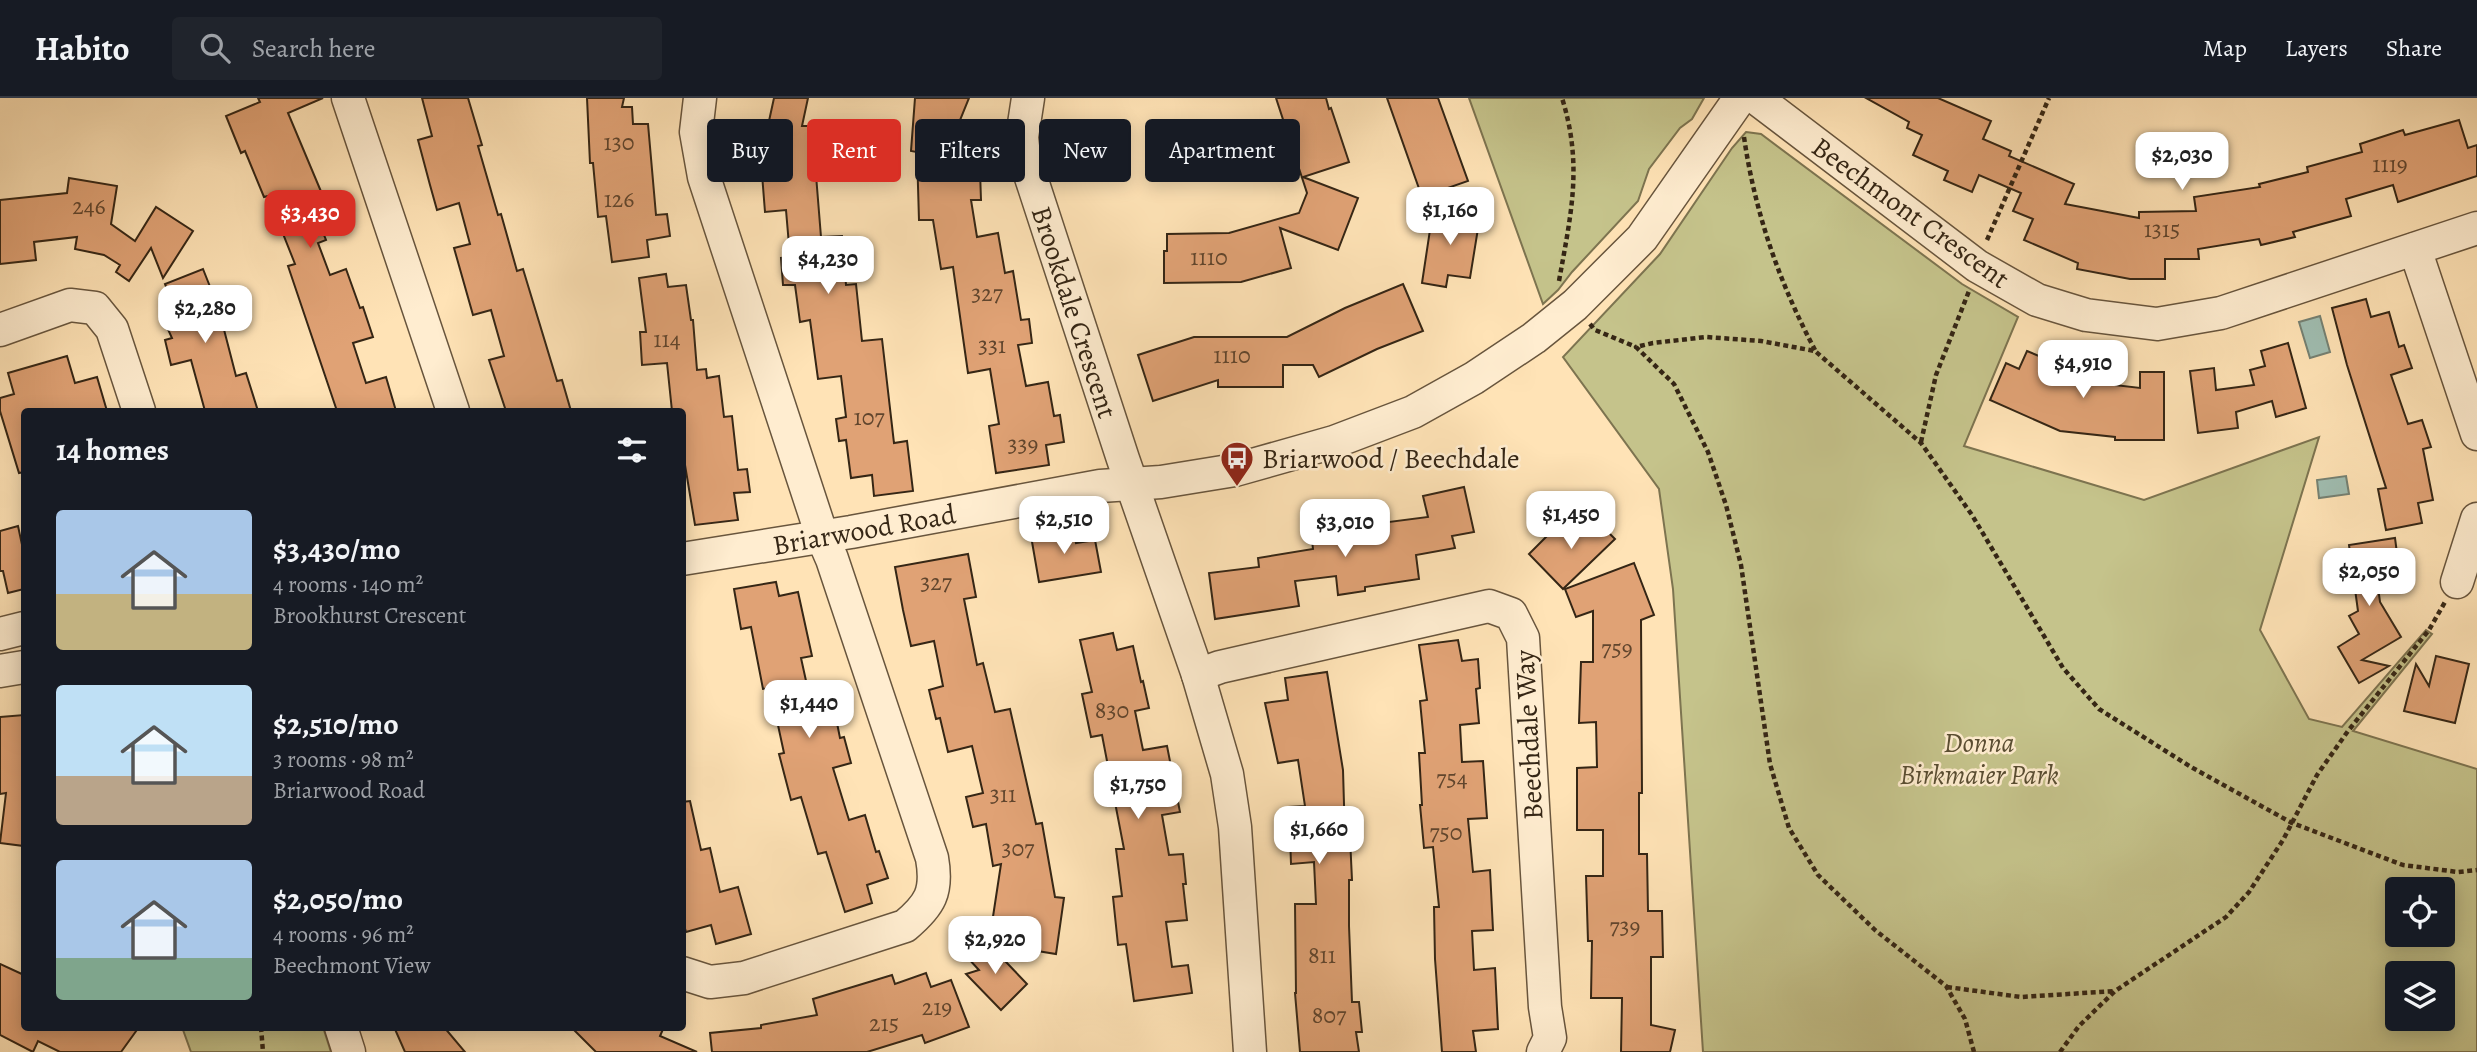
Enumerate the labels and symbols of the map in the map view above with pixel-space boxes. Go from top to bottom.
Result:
house number: 130 [604,126,634,158]
street label: Beechmont Crescent [1804,128,2017,297]
pin: $2,030 [2125,132,2239,192]
house number: 1119 [2372,148,2408,180]
house number: 126 [604,183,634,215]
pin: $1,160 [1393,188,1507,247]
house number: 246 [72,190,106,222]
pin: $3,430 [253,190,367,250]
street label: Brookdale Crescent [1022,201,1126,423]
house number: 1315 [2144,213,2180,245]
pin: $4,230 [771,236,885,296]
house number: 1110 [1190,241,1228,273]
house number: 327 [971,277,1004,309]
pin: $2,280 [148,286,262,345]
house number: 114 [653,323,681,355]
house number: 331 [978,329,1006,361]
house number: 1110 [1213,339,1251,371]
pin: $4,910 [2026,341,2140,400]
house number: 107 [853,401,885,433]
house number: 339 [1008,428,1038,460]
bus stop icon: Briarwood / Beechdale [1218,439,1256,488]
place label: Briarwood / Beechdale [1262,440,1520,478]
pin: $1,450 [1514,491,1628,551]
street label: Briarwood Road [770,495,960,565]
pin: $2,510 [1007,496,1121,556]
pin: $3,010 [1288,500,1402,559]
pin: $2,050 [2312,548,2426,608]
house number: 327 [920,566,953,598]
house number: 759 [1601,632,1633,664]
street label: Beechdale Way [1506,648,1552,821]
pin: $1,440 [752,680,866,740]
house number: 830 [1095,694,1129,726]
park label: Donna Birkmaier Park [1899,724,2059,794]
pin: $1,750 [1081,762,1195,821]
house number: 754 [1436,762,1468,794]
house number: 311 [990,778,1016,810]
pin: $1,660 [1262,806,1376,866]
house number: 750 [1429,816,1463,848]
house number: 307 [1002,832,1035,864]
house number: 739 [1610,910,1640,942]
pin: $2,920 [938,916,1052,976]
house number: 811 [1308,939,1336,971]
house number: 219 [922,991,952,1023]
house number: 807 [1312,999,1347,1031]
house number: 215 [869,1007,899,1039]

